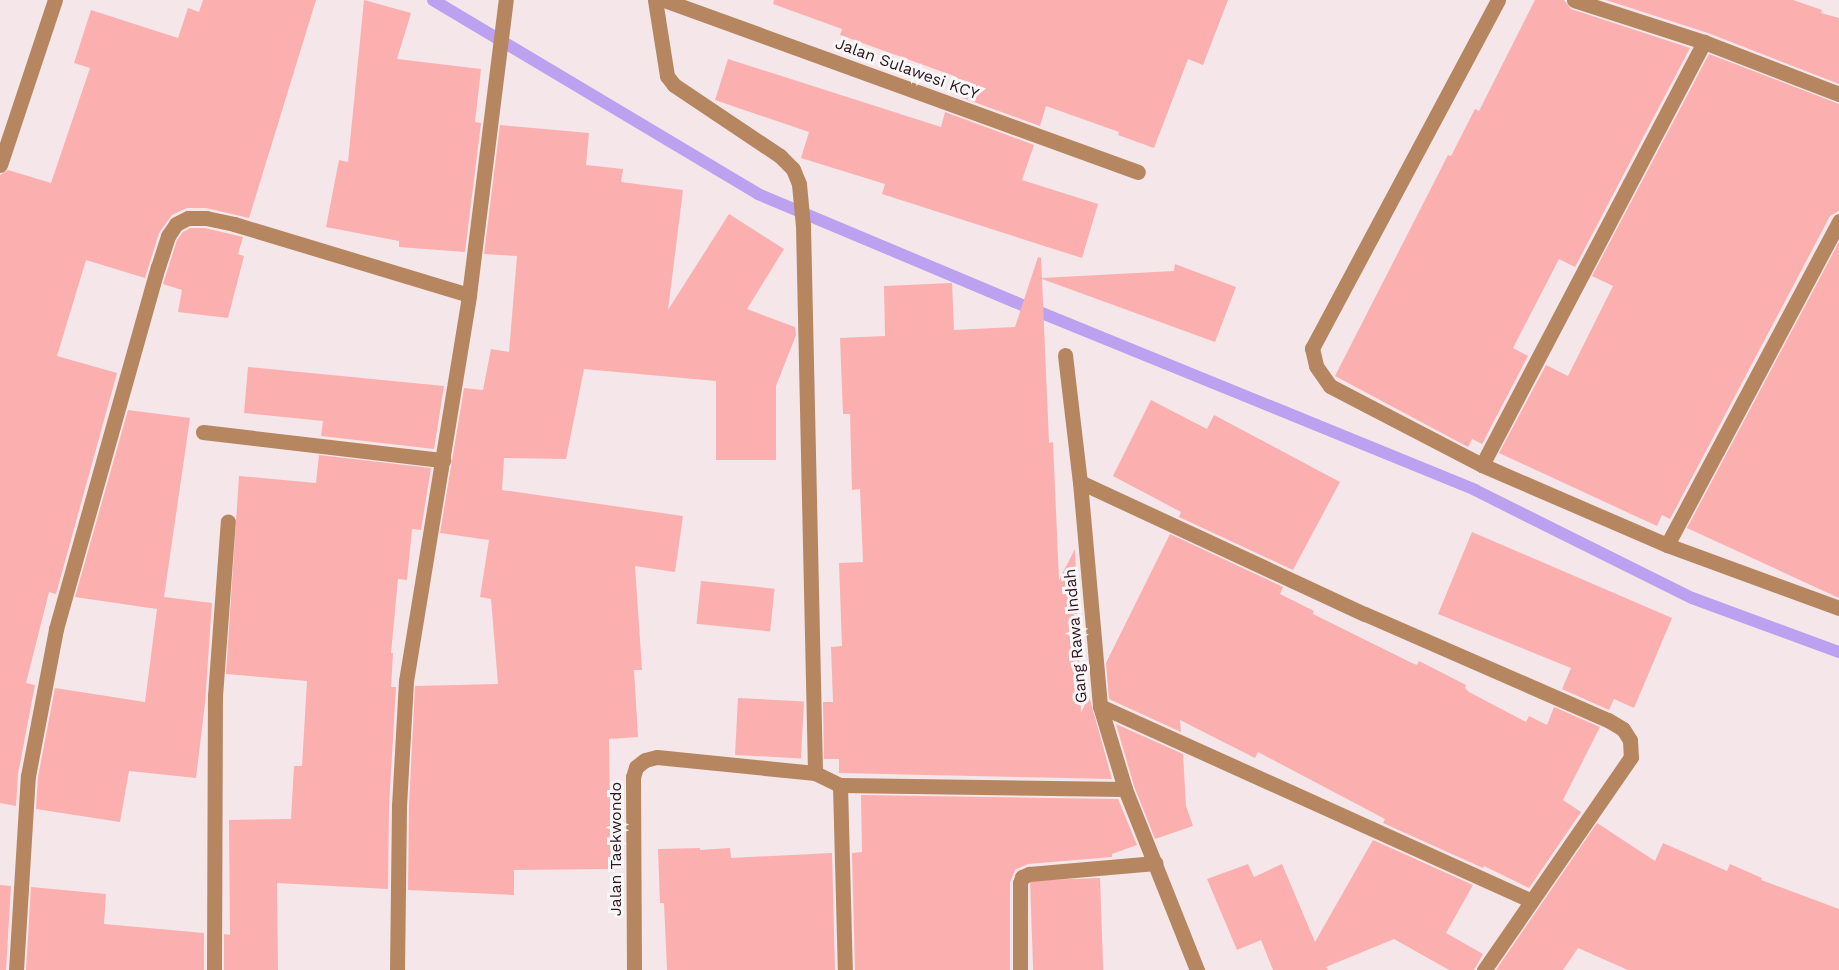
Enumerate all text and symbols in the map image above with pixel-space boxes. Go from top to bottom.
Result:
street label: Jalan Sulawesi KCY [833,34,981,104]
street label: Gang Rawa Indah [1061,568,1091,704]
street label: Jalan Taekwondo [606,782,626,916]

